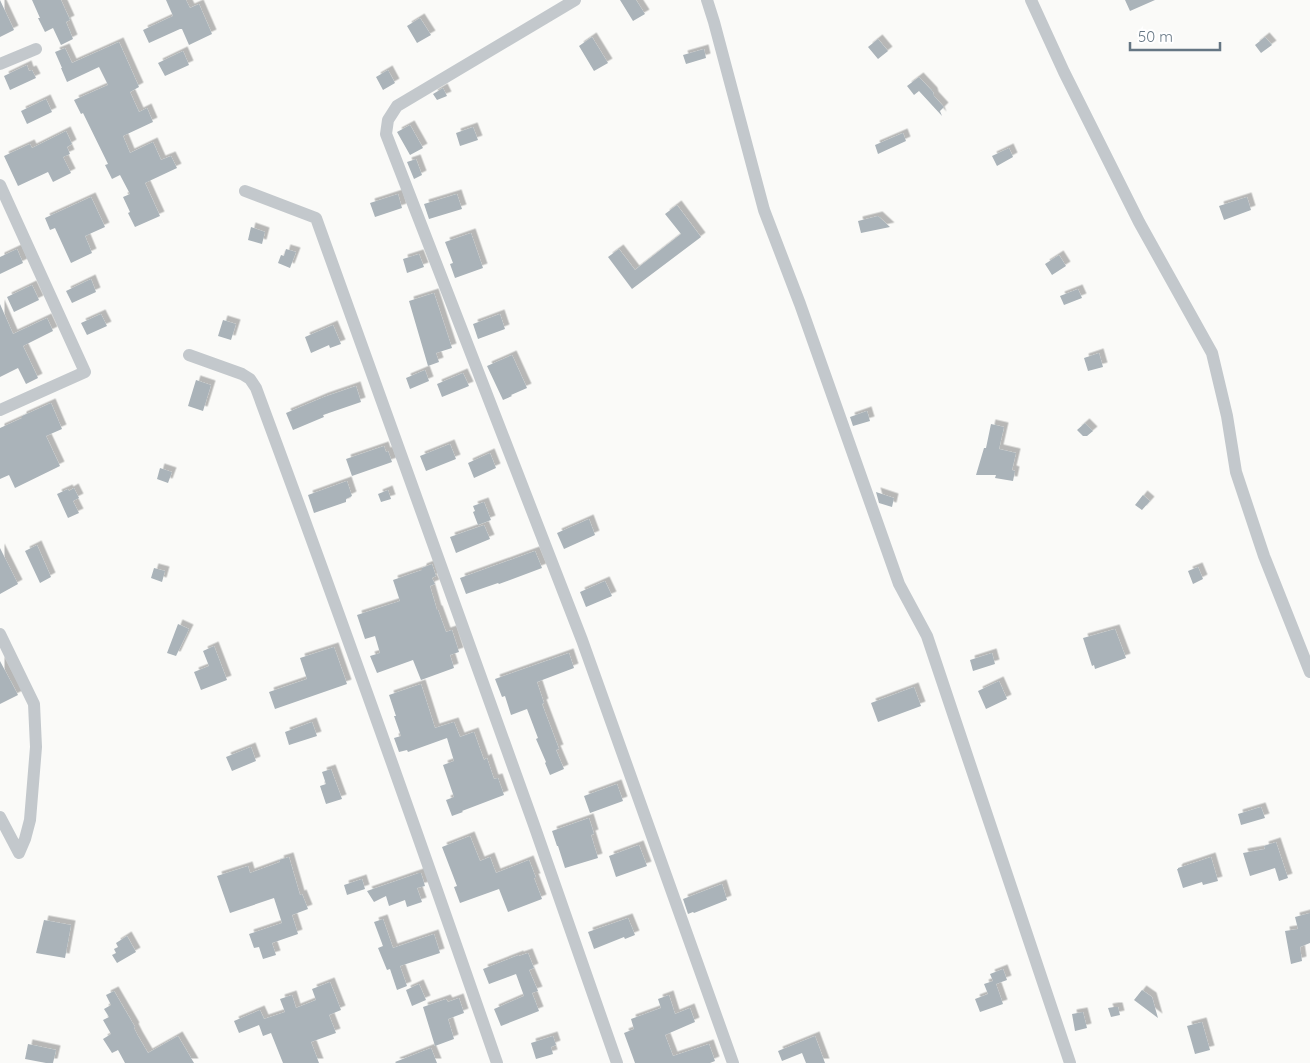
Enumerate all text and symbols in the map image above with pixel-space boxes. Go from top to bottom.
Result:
scale bar [1130,20,1220,52]
text: 50 m [1138,27,1173,46]

